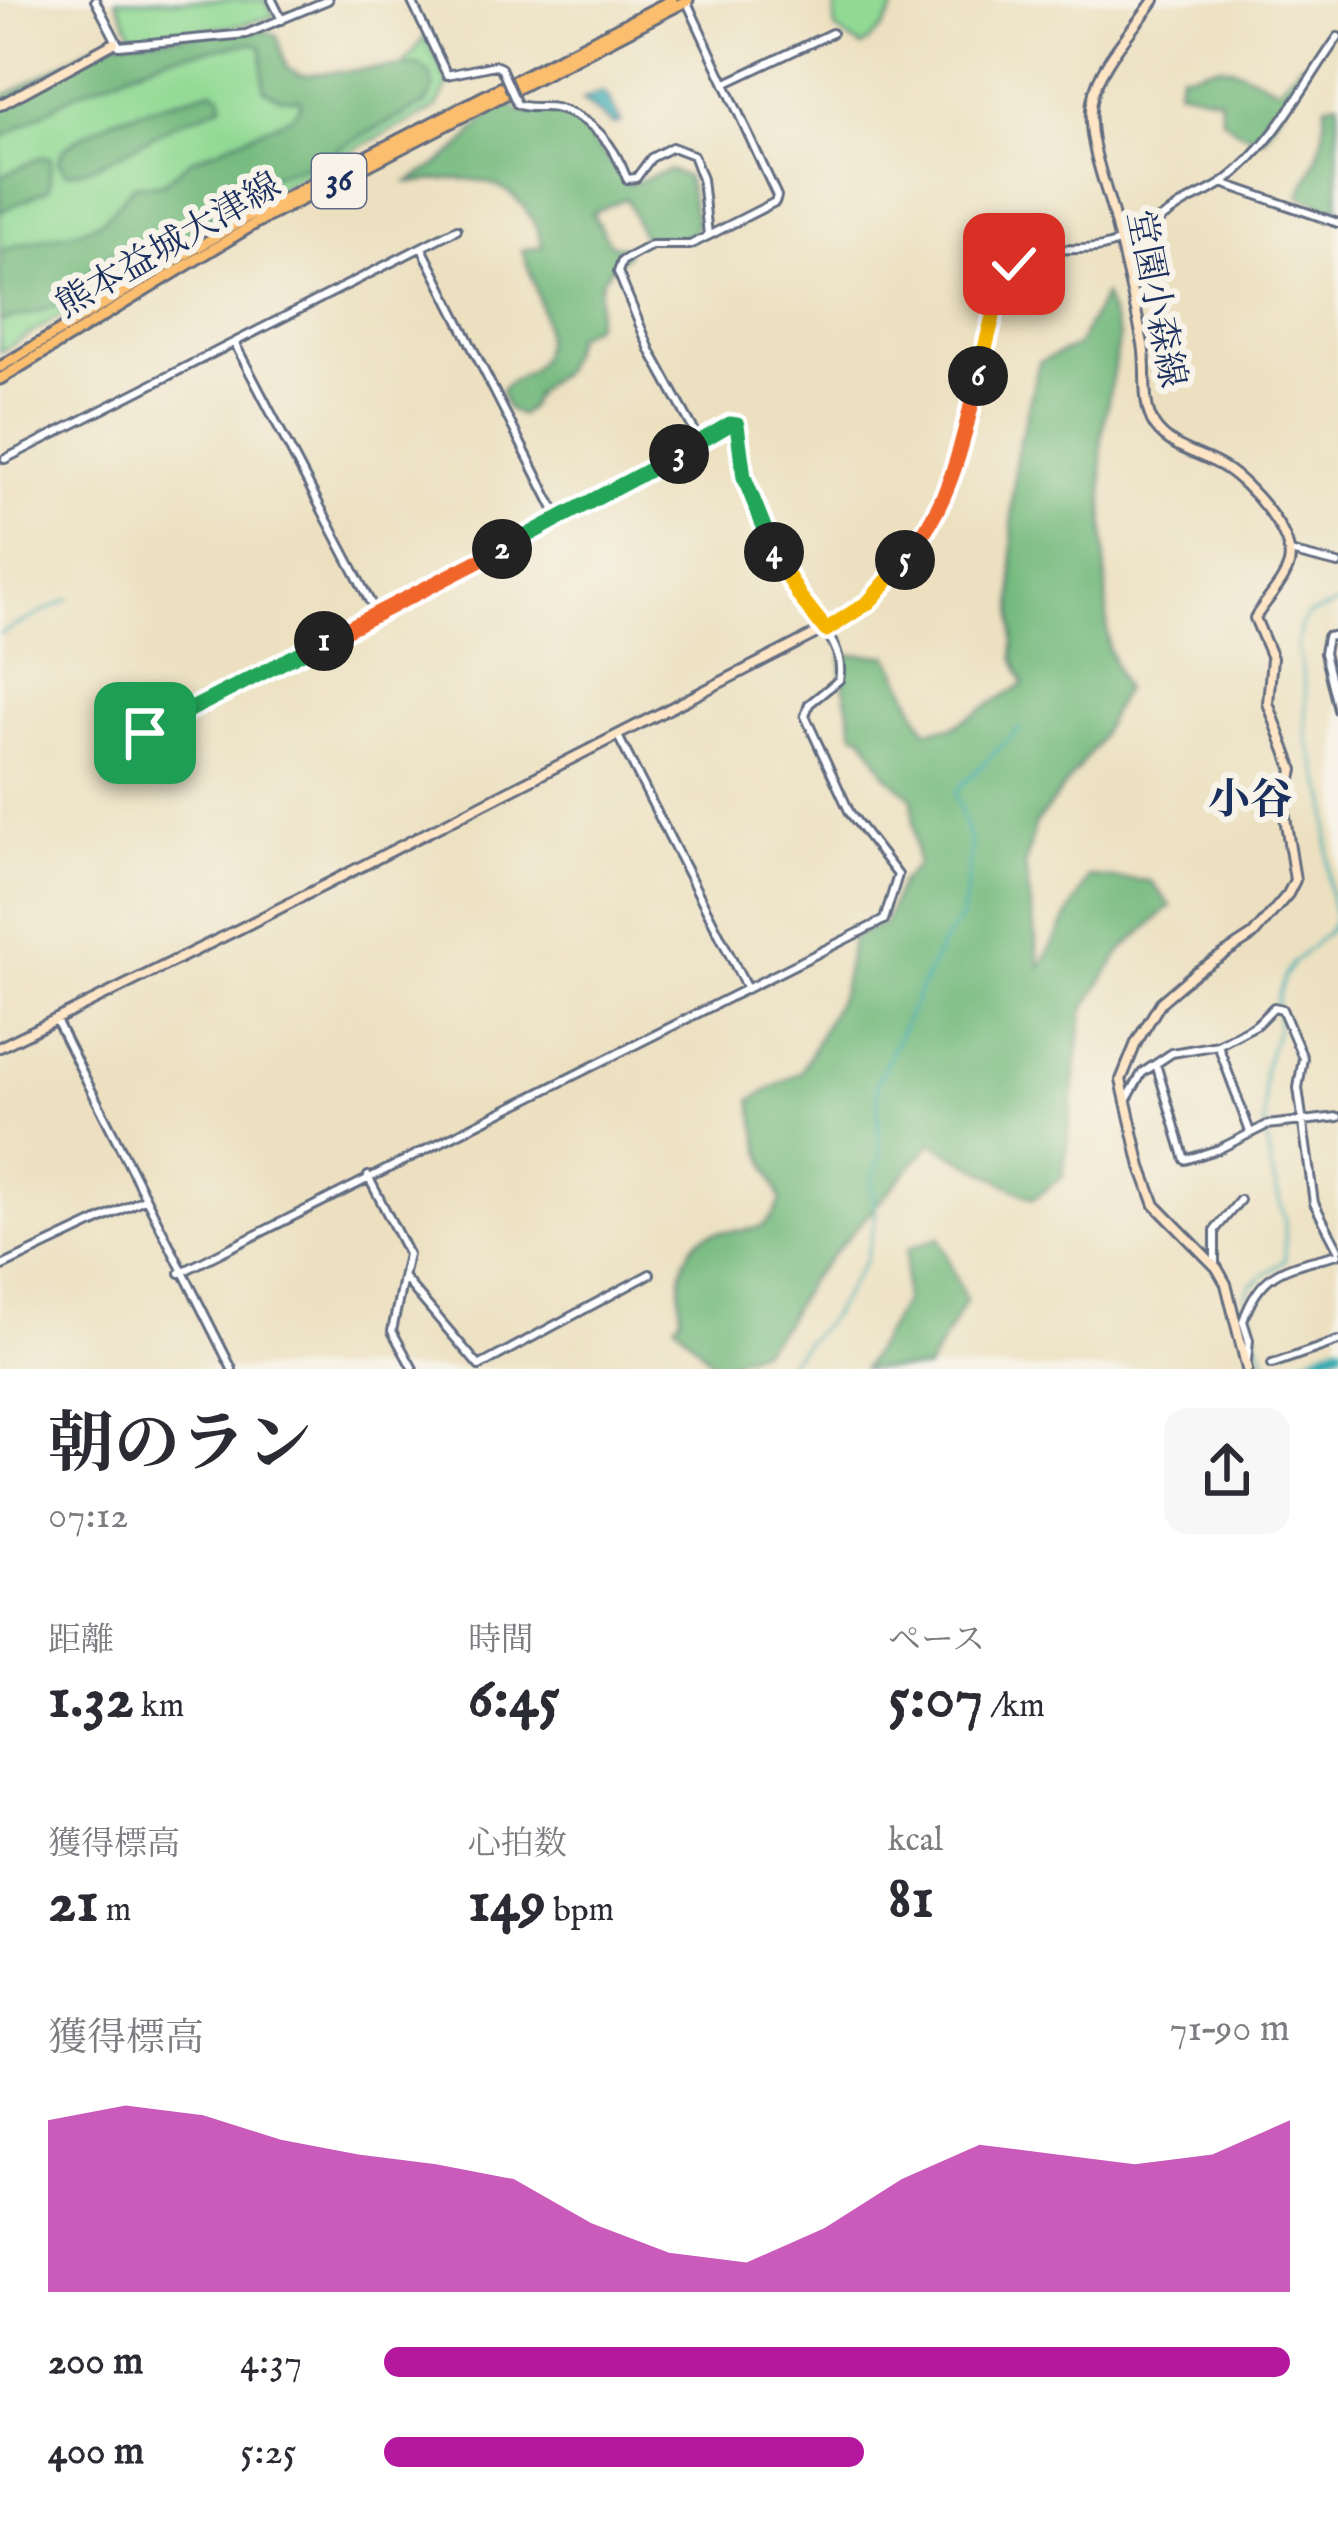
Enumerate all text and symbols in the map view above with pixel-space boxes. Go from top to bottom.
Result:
road number: 36 [312,154,366,208]
street label: 熊本益城大津線 [48,163,290,329]
street label: 堂園小森線 [1115,206,1195,392]
pin [963,213,1065,315]
icon: check [981,231,1047,297]
pin: 6 [948,346,1008,406]
text: 6 [971,355,985,397]
pin: 3 [649,424,709,484]
text: 3 [673,433,685,475]
pin: 2 [472,519,532,579]
pin: 4 [744,522,804,582]
text: 2 [494,528,510,570]
pin: 5 [875,530,935,590]
text: 4 [766,531,782,573]
text: 5 [899,539,911,581]
pin: 1 [294,611,354,671]
text: 1 [318,620,330,662]
pin [94,682,196,784]
icon: arrive [112,700,178,766]
district label: 小谷 [1208,775,1292,828]
text: 朝のラン [48,1405,312,1489]
button: share [1164,1408,1290,1534]
text: 07:12 [48,1492,129,1541]
text: 距離 [48,1620,114,1662]
text: 時間 [468,1620,534,1662]
text: ペース [888,1620,985,1662]
text: 1.32 [48,1662,134,1738]
text: 6:45 [468,1662,560,1738]
text: 5:07 [888,1662,983,1738]
text: km [134,1686,184,1728]
text: /km [983,1686,1045,1728]
text: kcal [888,1820,943,1862]
text: 獲得標高 [48,1824,180,1866]
text: 心拍数 [468,1824,567,1866]
text: 81 [888,1862,934,1938]
text: 21 [48,1866,99,1942]
text: 149 [468,1866,546,1942]
text: m [99,1890,131,1932]
text: bpm [546,1890,614,1932]
text: 71–90 m [1169,2005,1290,2054]
text: 獲得標高 [48,2015,204,2064]
text: 200 m [48,2338,143,2387]
text: 4:37 [240,2338,302,2387]
text: 400 m [48,2428,144,2477]
text: 5:25 [240,2428,297,2477]

